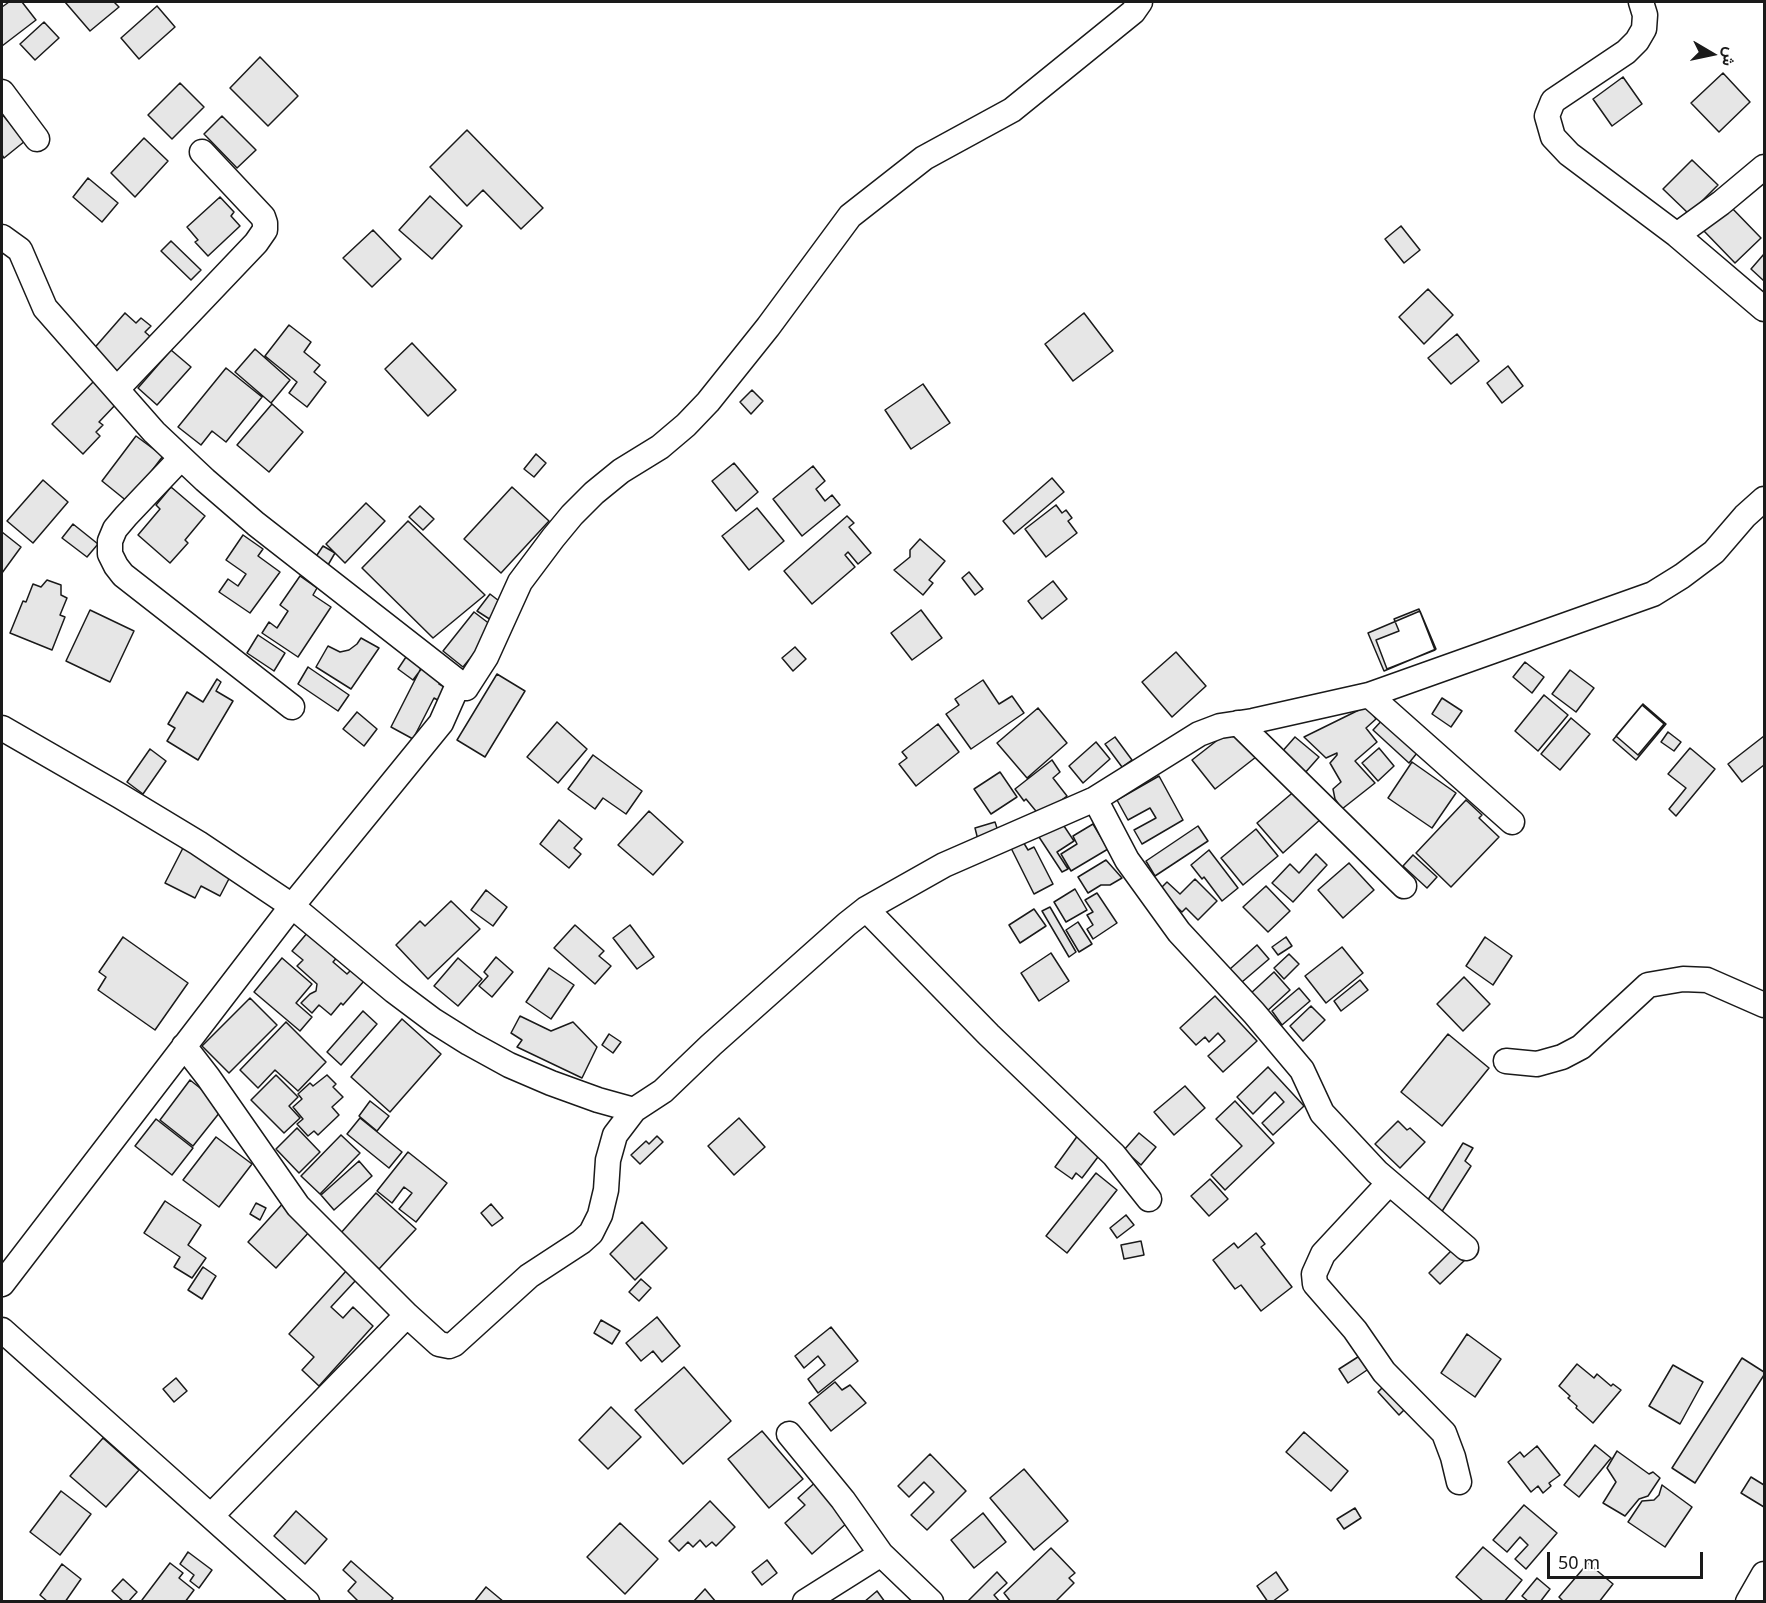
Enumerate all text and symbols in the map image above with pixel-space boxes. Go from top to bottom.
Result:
north arrow [1682,24,1742,84]
text: ش [1717,46,1742,68]
scale bar [1550,1540,1706,1578]
text: 50 m [1558,1550,1600,1574]

